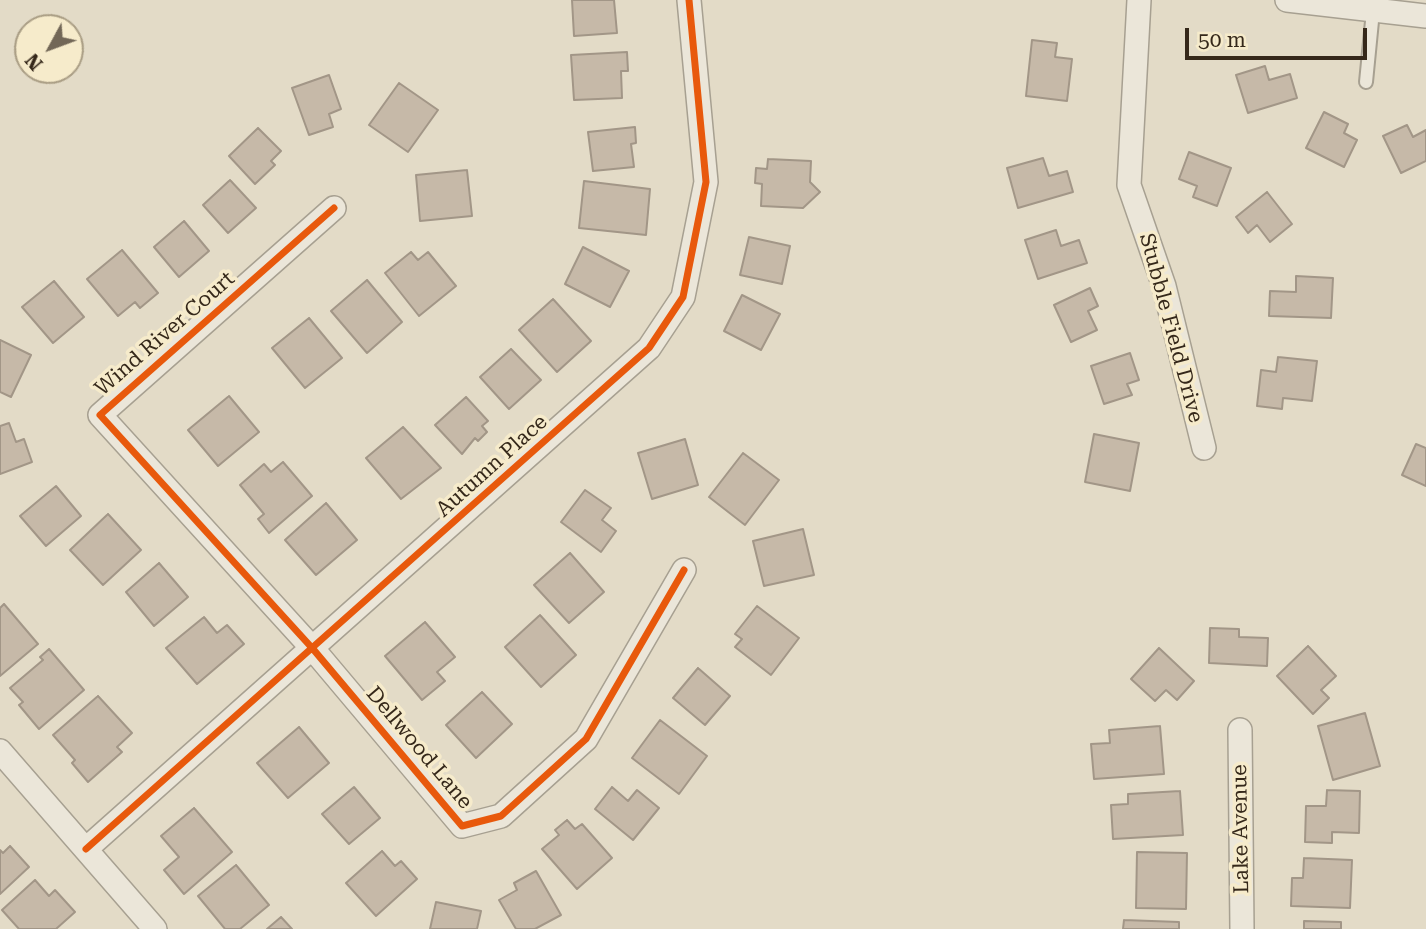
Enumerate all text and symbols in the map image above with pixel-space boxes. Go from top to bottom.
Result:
north arrow [14,14,84,84]
scale bar [1188,14,1370,58]
text: 50 m [1198,28,1246,52]
text: N [21,49,48,75]
street label: Stubble Field Drive [1134,231,1208,425]
street label: Wind River Court [90,267,240,401]
street label: Autumn Place [431,410,553,522]
street label: Dellwood Lane [361,682,477,814]
street label: Lake Avenue [1227,764,1255,894]

